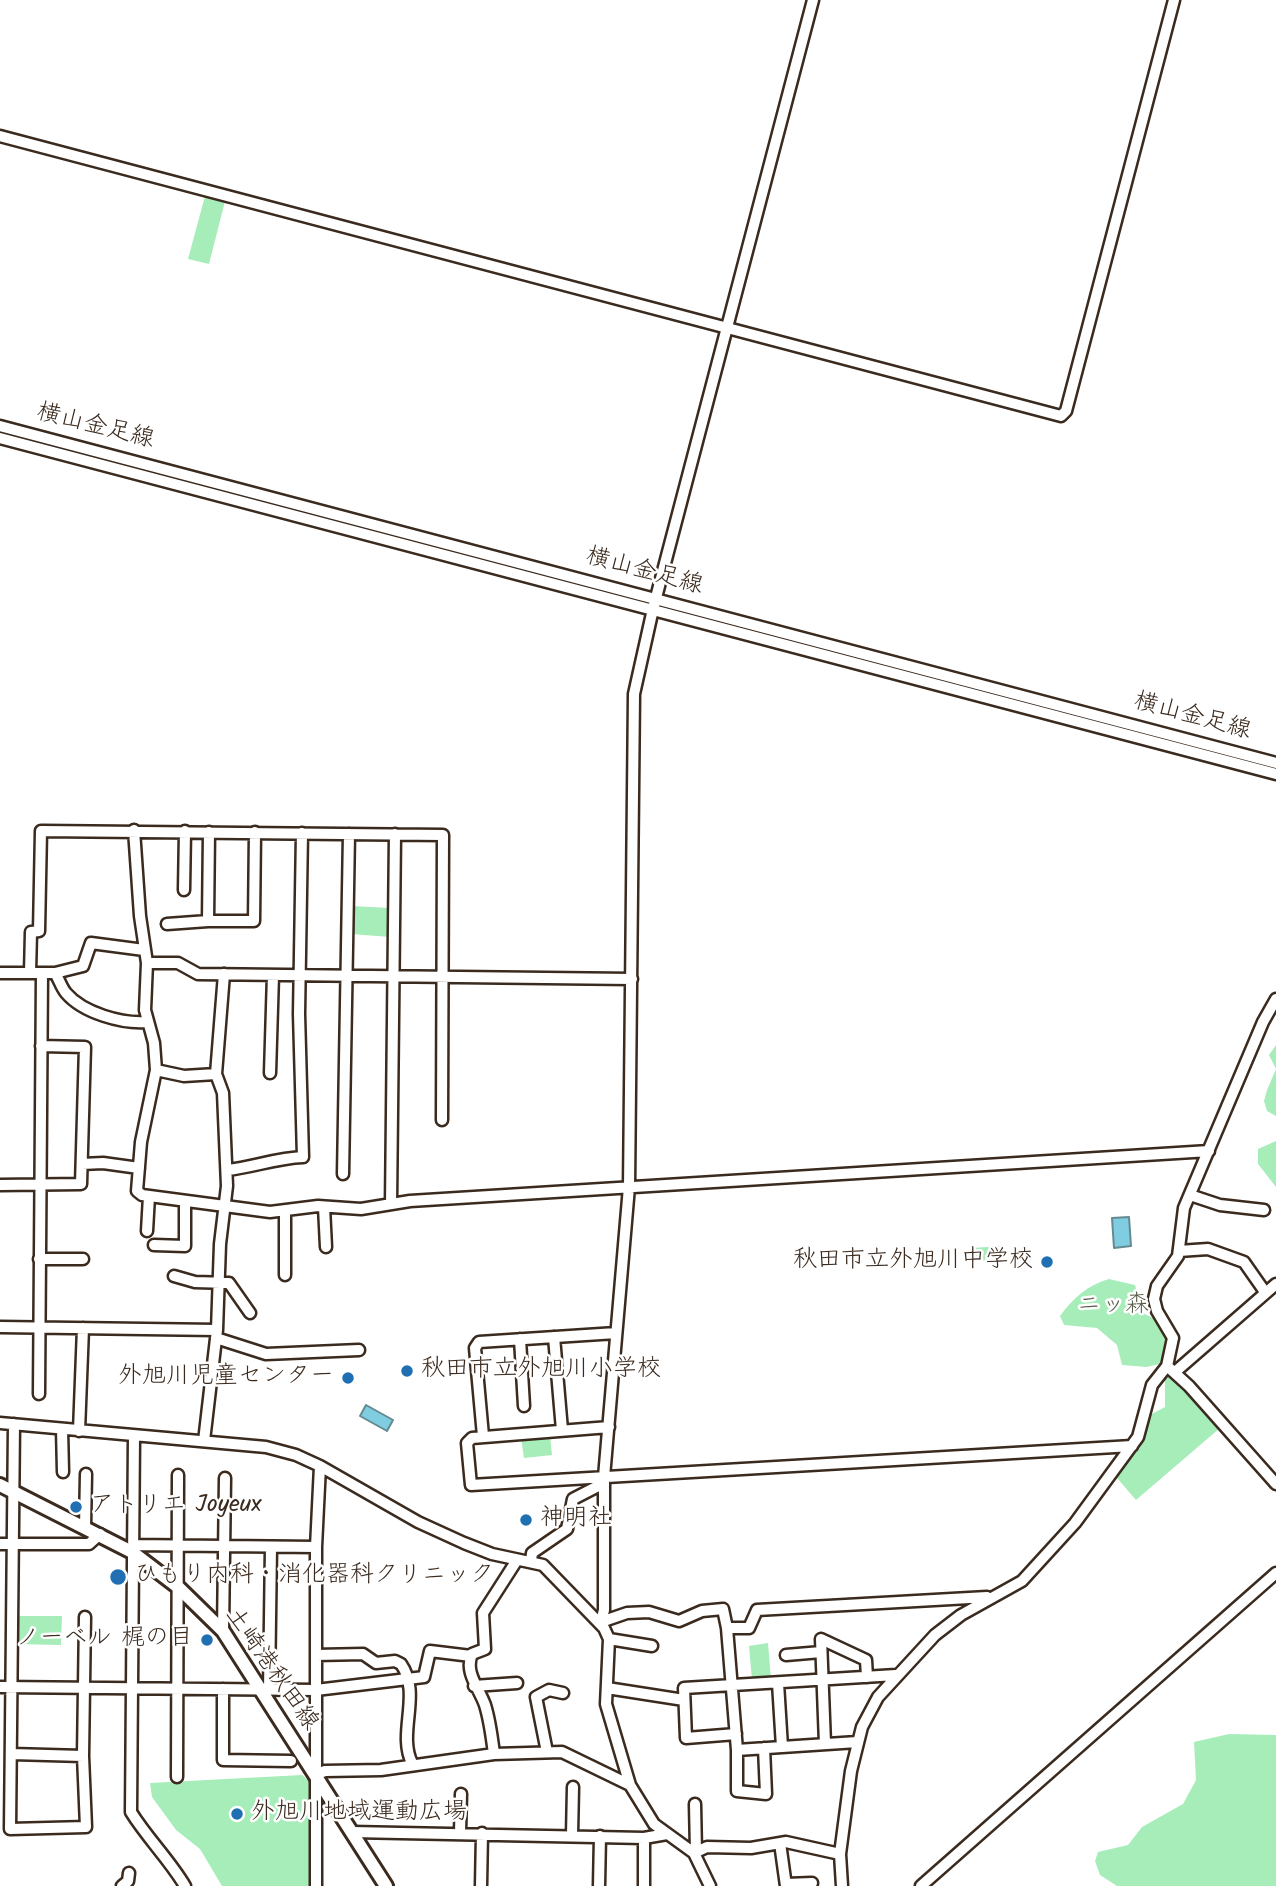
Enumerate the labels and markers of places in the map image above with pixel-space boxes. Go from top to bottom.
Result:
place label: 秋田市立外旭川中学校 [793,1248,1033,1276]
marker: 秋田市立外旭川中学校 [1039,1254,1055,1270]
place label: 秋田市立外旭川小学校 [421,1357,661,1385]
marker: 秋田市立外旭川小学校 [399,1363,415,1379]
place label: 外旭川児童センター [118,1364,334,1392]
marker: 外旭川児童センター [340,1370,356,1386]
place label: アトリエ Joyeux [90,1493,262,1521]
marker: アトリエ Joyeux [68,1499,84,1515]
place label: 神明社 [540,1506,612,1534]
marker: 神明社 [518,1512,534,1528]
place label: ひもり内科・消化器科クリニック [134,1563,494,1591]
marker: ひもり内科・消化器科クリニック [108,1567,128,1587]
place label: ノーベル 梶の目 [15,1626,193,1654]
marker: ノーベル 梶の目 [199,1632,215,1648]
place label: 外旭川地域運動広場 [251,1800,467,1828]
marker: 外旭川地域運動広場 [229,1806,245,1822]

